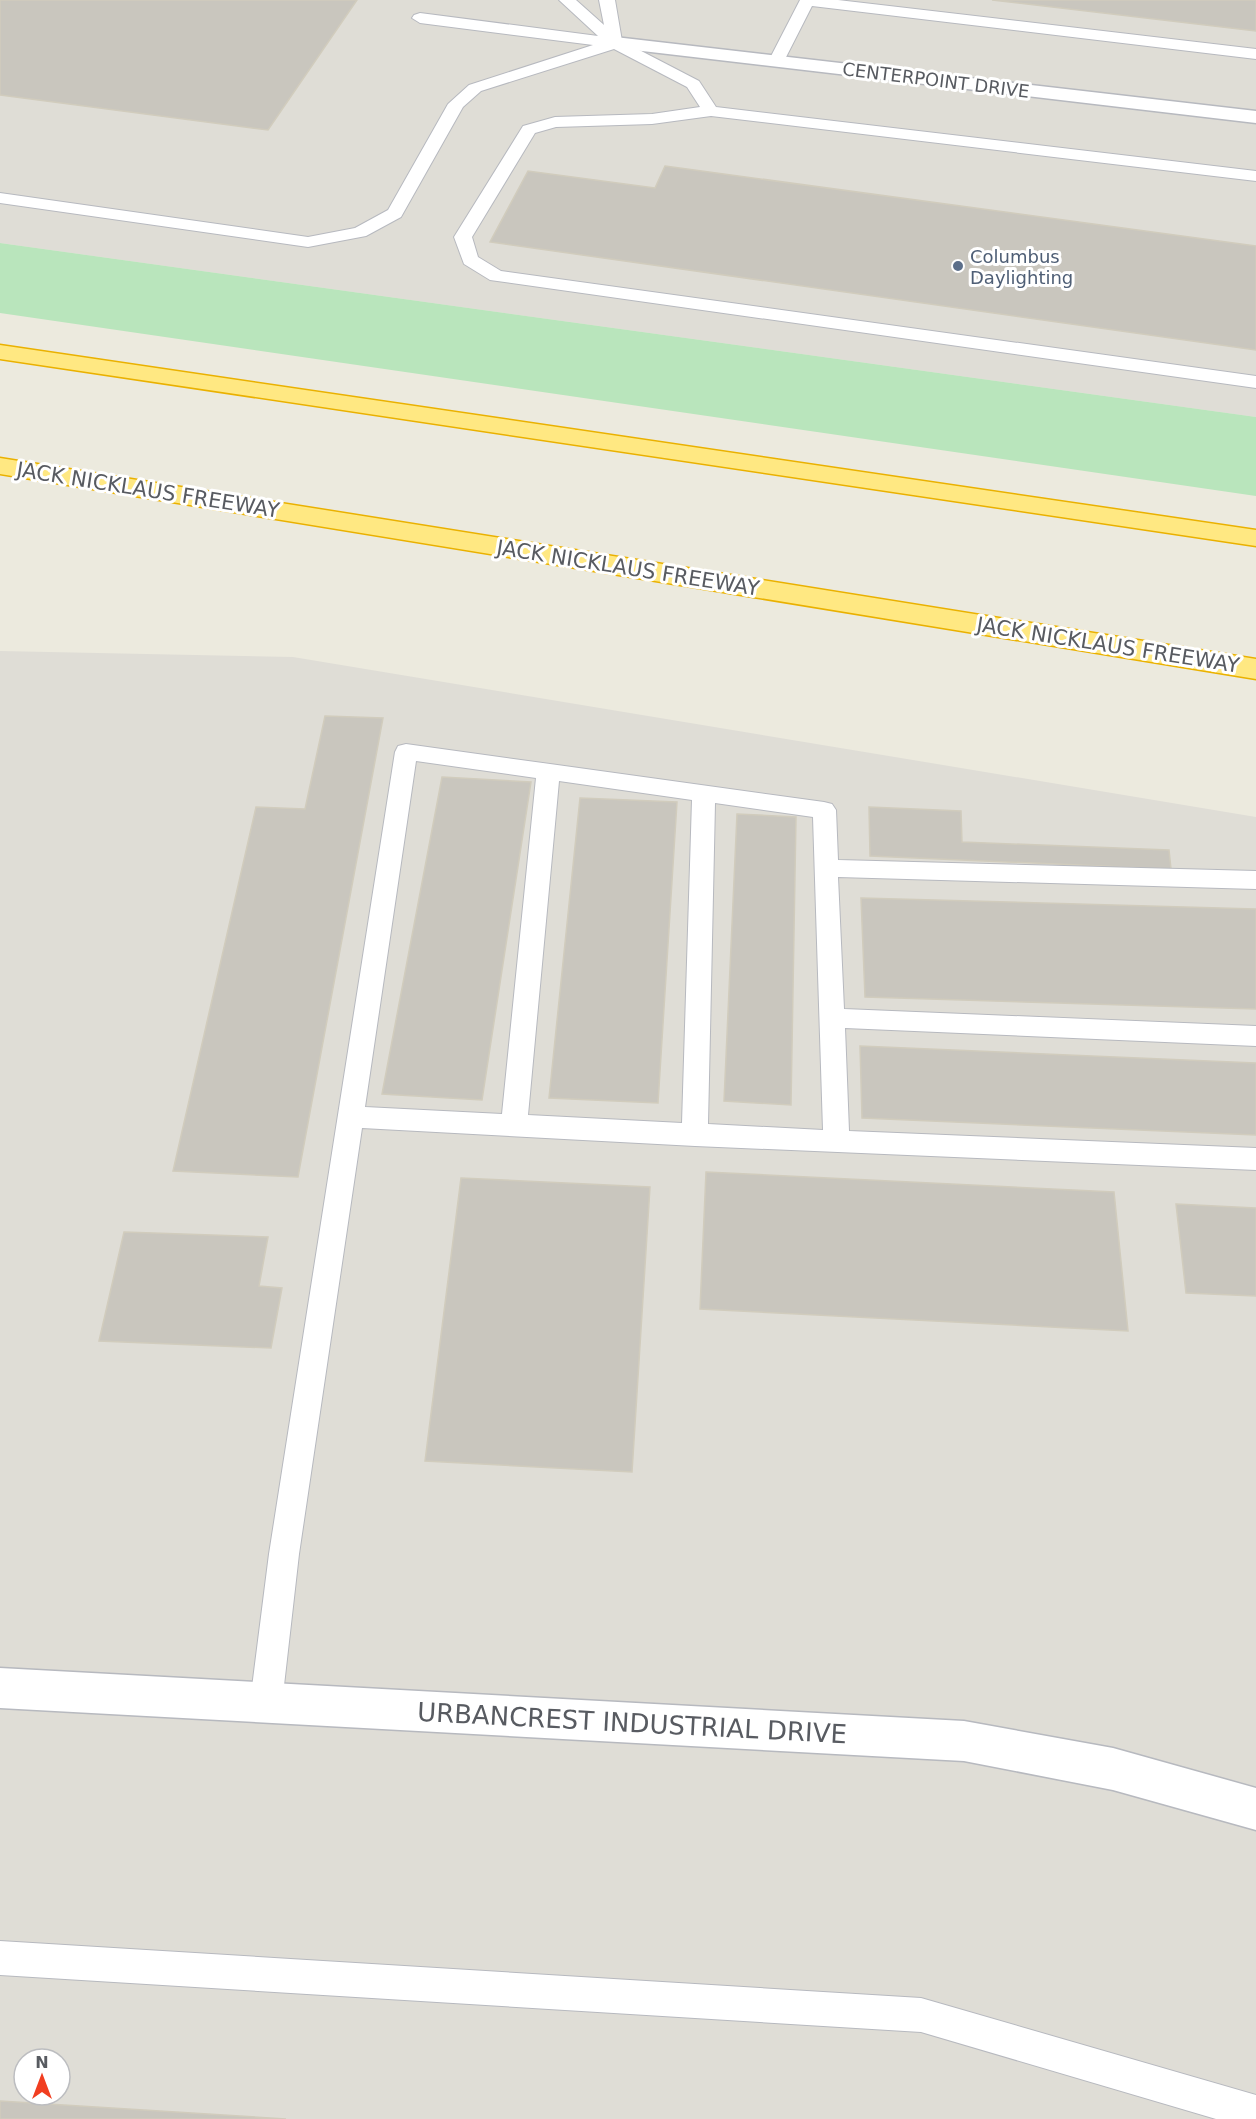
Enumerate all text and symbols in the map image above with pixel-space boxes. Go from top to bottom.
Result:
street label: CENTERPOINT DRIVE [841,58,1031,102]
place label: Columbus Daylighting [970,246,1073,288]
marker: Columbus Daylighting [951,259,965,273]
street label: JACK NICKLAUS FREEWAY [13,457,281,523]
street label: JACK NICKLAUS FREEWAY [493,535,761,601]
street label: JACK NICKLAUS FREEWAY [973,612,1241,678]
street label: URBANCREST INDUSTRIAL DRIVE [416,1697,848,1749]
north arrow [12,2047,72,2107]
text: N [35,2053,49,2072]

